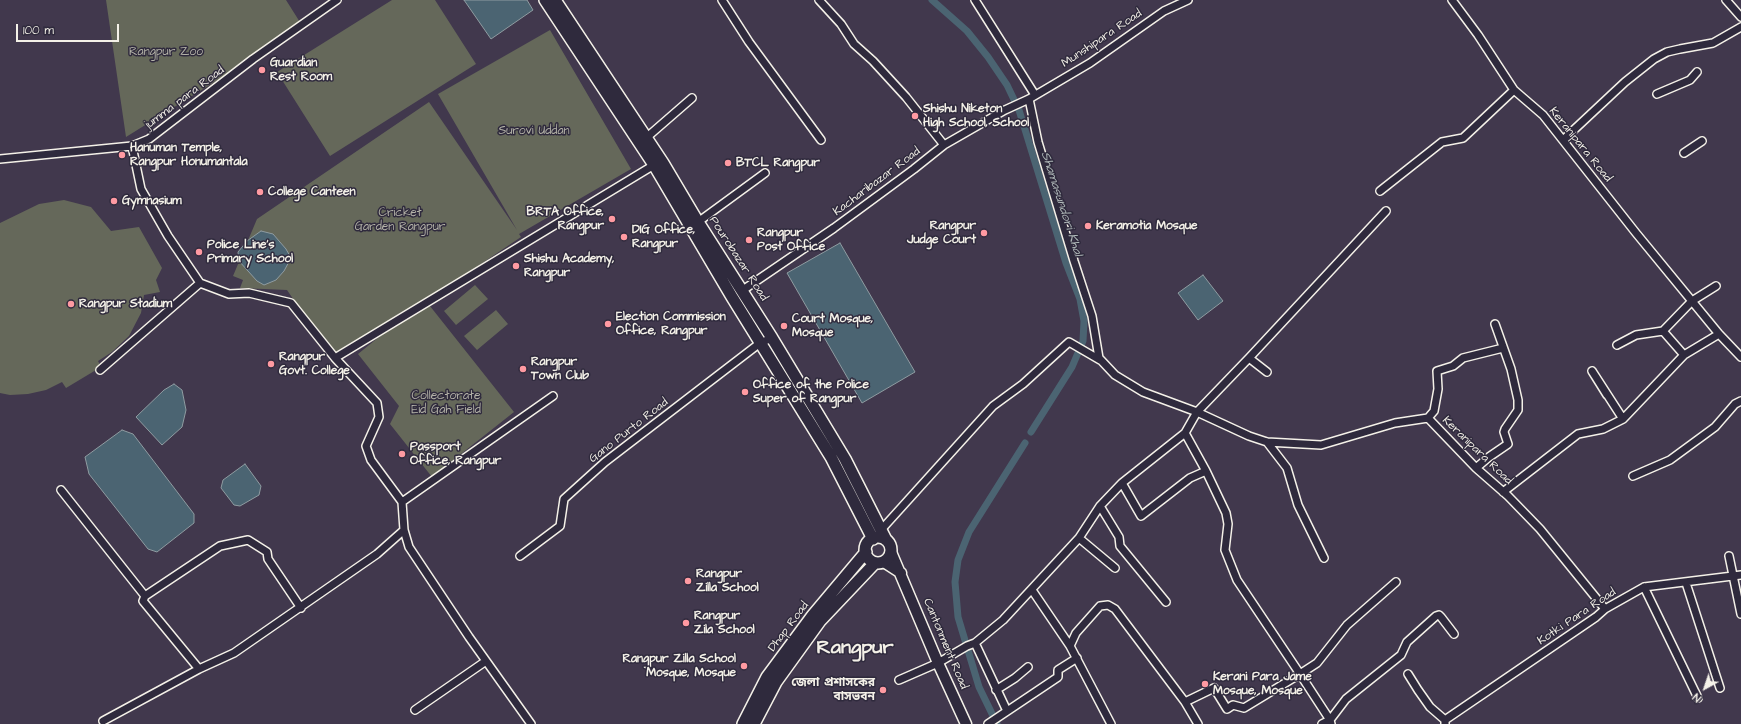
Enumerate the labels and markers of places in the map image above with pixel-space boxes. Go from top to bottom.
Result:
place label: Guardian Rest Room [270,56,332,84]
marker: Guardian Rest Room [257,65,267,75]
place label: Shishu Niketon High School, School [923,102,1029,130]
marker: Shishu Niketon High School, School [910,111,920,121]
place label: Hanuman Temple, Rangpur Honumantala [130,141,248,169]
marker: Hanuman Temple, Rangpur Honumantala [117,150,127,160]
place label: BTCL Rangpur [736,156,820,170]
marker: BTCL Rangpur [723,158,733,168]
place label: College Canteen [268,185,355,199]
marker: College Canteen [255,187,265,197]
place label: Gymnasium [122,194,182,208]
marker: Gymnasium [109,196,119,206]
place label: BRTA Office, Rangpur [527,205,604,233]
marker: BRTA Office, Rangpur [607,214,617,224]
place label: Rangpur Judge Court [907,219,976,247]
place label: Keramotia Mosque [1096,219,1198,233]
marker: Keramotia Mosque [1083,221,1093,231]
place label: DIG Office, Rangpur [632,223,695,251]
place label: Rangpur Post Office [757,226,825,254]
marker: Rangpur Judge Court [979,228,989,238]
marker: DIG Office, Rangpur [619,232,629,242]
marker: Rangpur Post Office [744,235,754,245]
place label: Police Line's Primary School [207,238,293,266]
marker: Police Line's Primary School [194,247,204,257]
place label: Shishu Academy, Rangpur [524,252,614,280]
marker: Shishu Academy, Rangpur [511,261,521,271]
place label: Rangpur Stadium [79,297,172,311]
marker: Rangpur Stadium [66,299,76,309]
place label: Election Commission Office, Rangpur [616,310,726,338]
place label: Court Mosque, Mosque [792,312,873,340]
marker: Election Commission Office, Rangpur [603,319,613,329]
marker: Court Mosque, Mosque [779,321,789,331]
place label: Rangpur Govt. College [279,350,350,378]
place label: Rangpur Town Club [531,355,589,383]
marker: Rangpur Govt. College [266,359,276,369]
marker: Rangpur Town Club [518,364,528,374]
place label: Office of the Police Super of Rangpur [753,378,869,406]
marker: Office of the Police Super of Rangpur [740,387,750,397]
place label: Passport Office, Rangpur [410,440,501,468]
marker: Passport Office, Rangpur [397,449,407,459]
place label: Rangpur Zilla School [696,567,759,595]
marker: Rangpur Zilla School [683,576,693,586]
place label: Rangpur Zila School [694,609,755,637]
marker: Rangpur Zila School [681,618,691,628]
place label: Rangpur Zilla School Mosque, Mosque [622,652,736,680]
marker: Rangpur Zilla School Mosque, Mosque [739,661,749,671]
place label: Kerani Para Jame Mosque, Mosque [1213,670,1312,698]
place label: জেলা প্রশাসকের বাসভবন [791,676,875,704]
marker: Kerani Para Jame Mosque, Mosque [1200,679,1210,689]
marker: জেলা প্রশাসকের বাসভবন [878,685,888,695]

